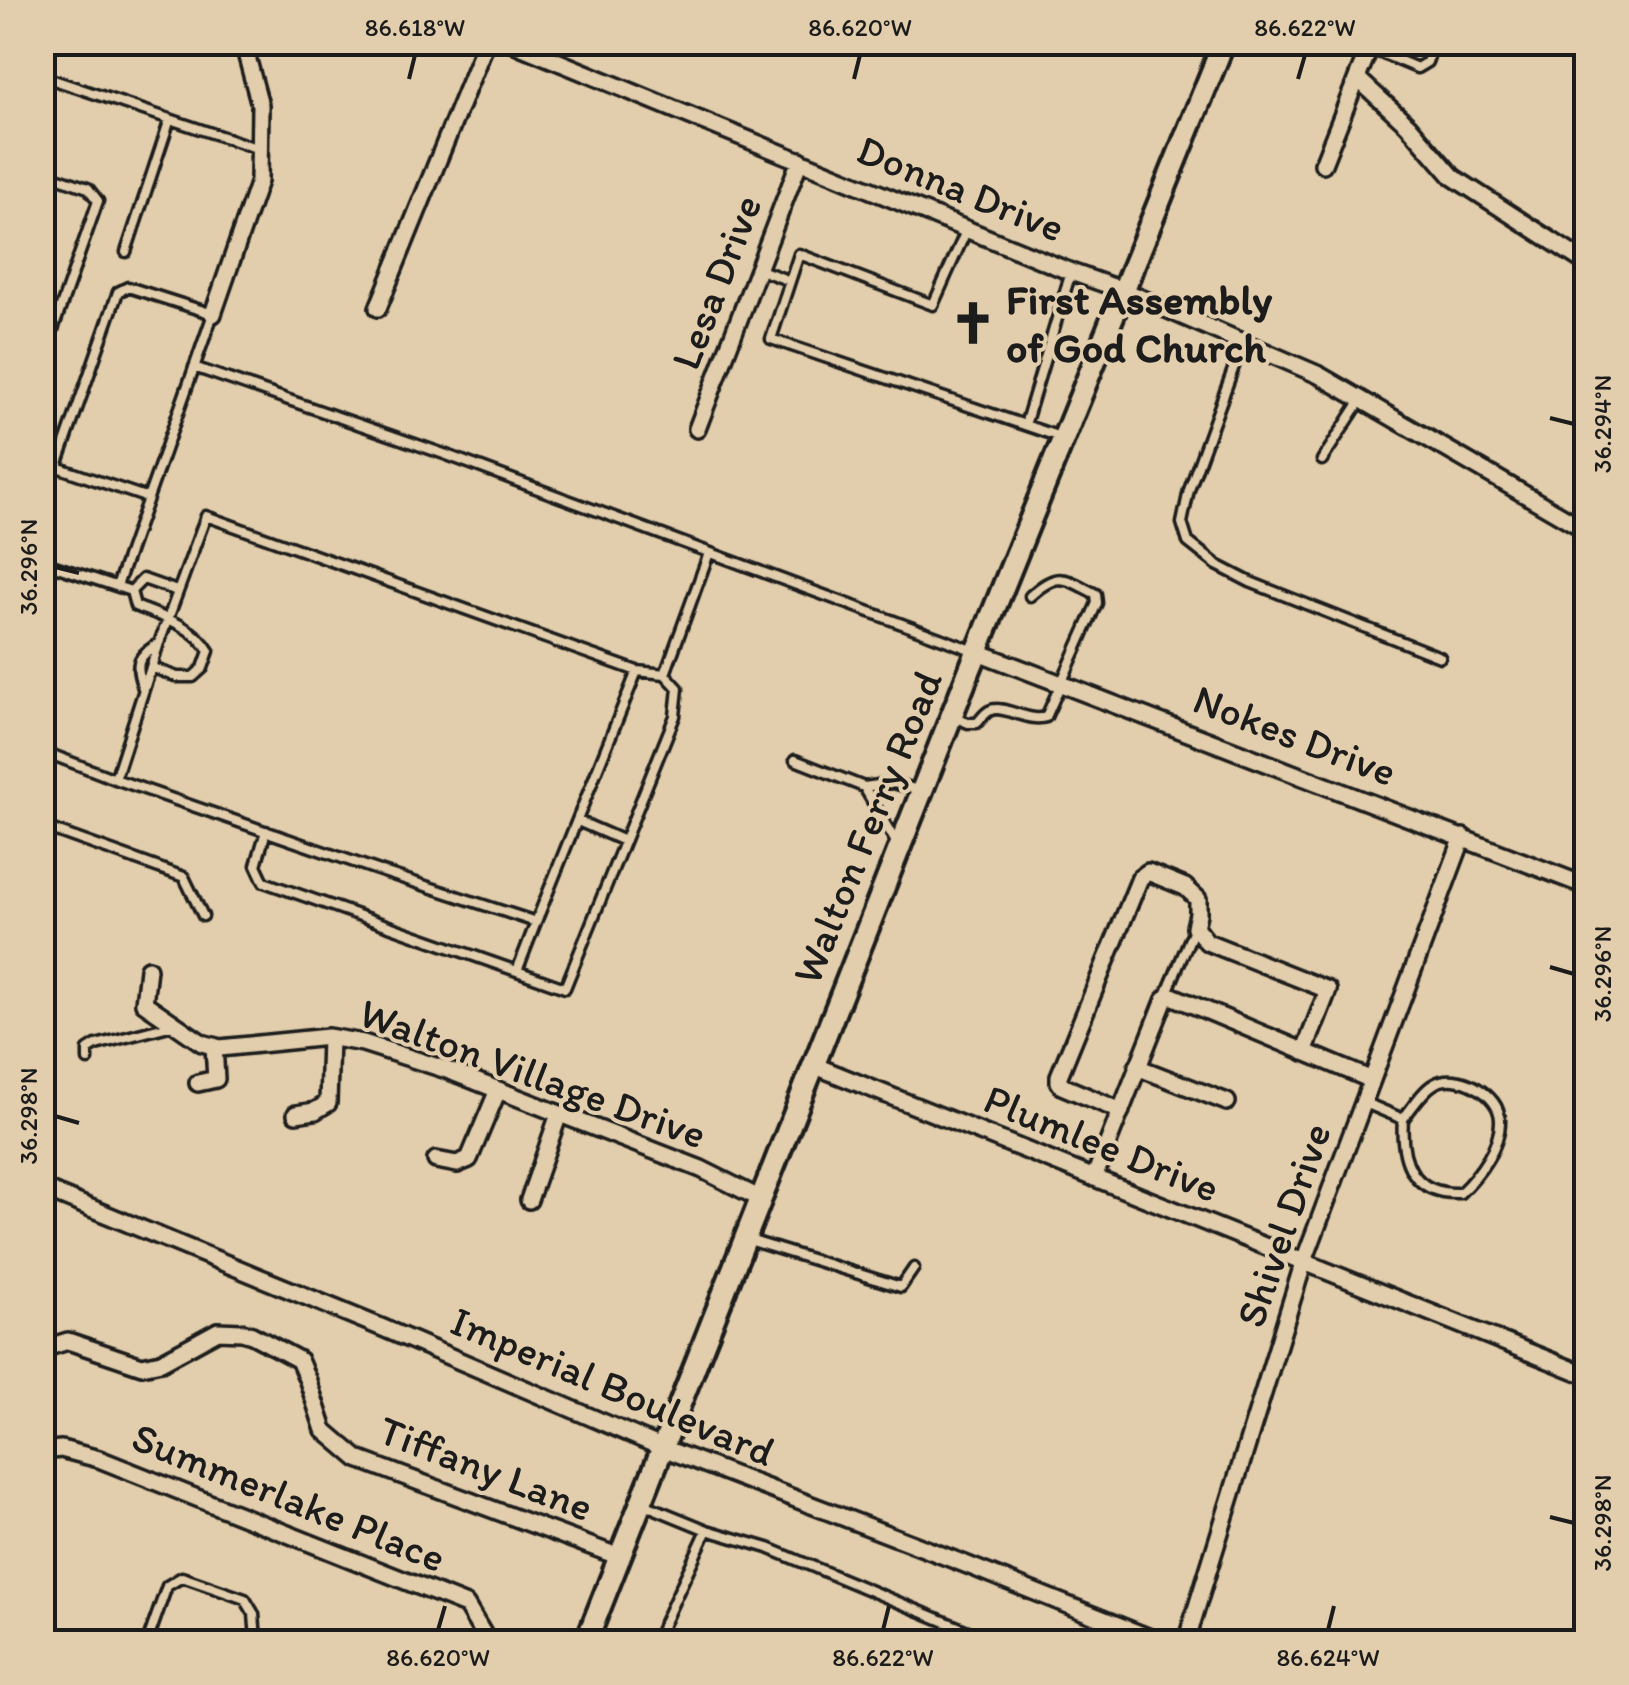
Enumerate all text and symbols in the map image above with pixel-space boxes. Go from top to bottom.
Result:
text: 86.618°W [365,12,465,42]
text: 86.620°W [808,12,912,42]
text: 86.622°W [1254,12,1356,42]
street label: Donna Drive [850,123,1072,253]
street label: Lesa Drive [659,188,773,376]
place label: First Assembly of God Church [1006,274,1272,373]
church icon: First Assembly of God Church [949,299,997,347]
text: 36.294°N [1587,375,1617,473]
text: 36.296°N [13,519,43,615]
street label: Walton Ferry Road [781,663,953,991]
street label: Nokes Drive [1186,673,1404,797]
text: 36.296°N [1587,926,1617,1022]
street label: Walton Village Drive [353,987,713,1159]
text: 36.298°N [13,1067,43,1165]
street label: Plumlee Drive [977,1073,1227,1213]
street label: Shivel Drive [1224,1116,1342,1334]
street label: Imperial Boulevard [444,1295,782,1477]
street label: Tiffany Lane [372,1404,600,1532]
street label: Summerlake Place [125,1411,453,1583]
text: 36.298°N [1587,1474,1617,1572]
text: 86.620°W [386,1642,490,1672]
text: 86.622°W [832,1642,934,1672]
text: 86.624°W [1276,1642,1380,1672]

